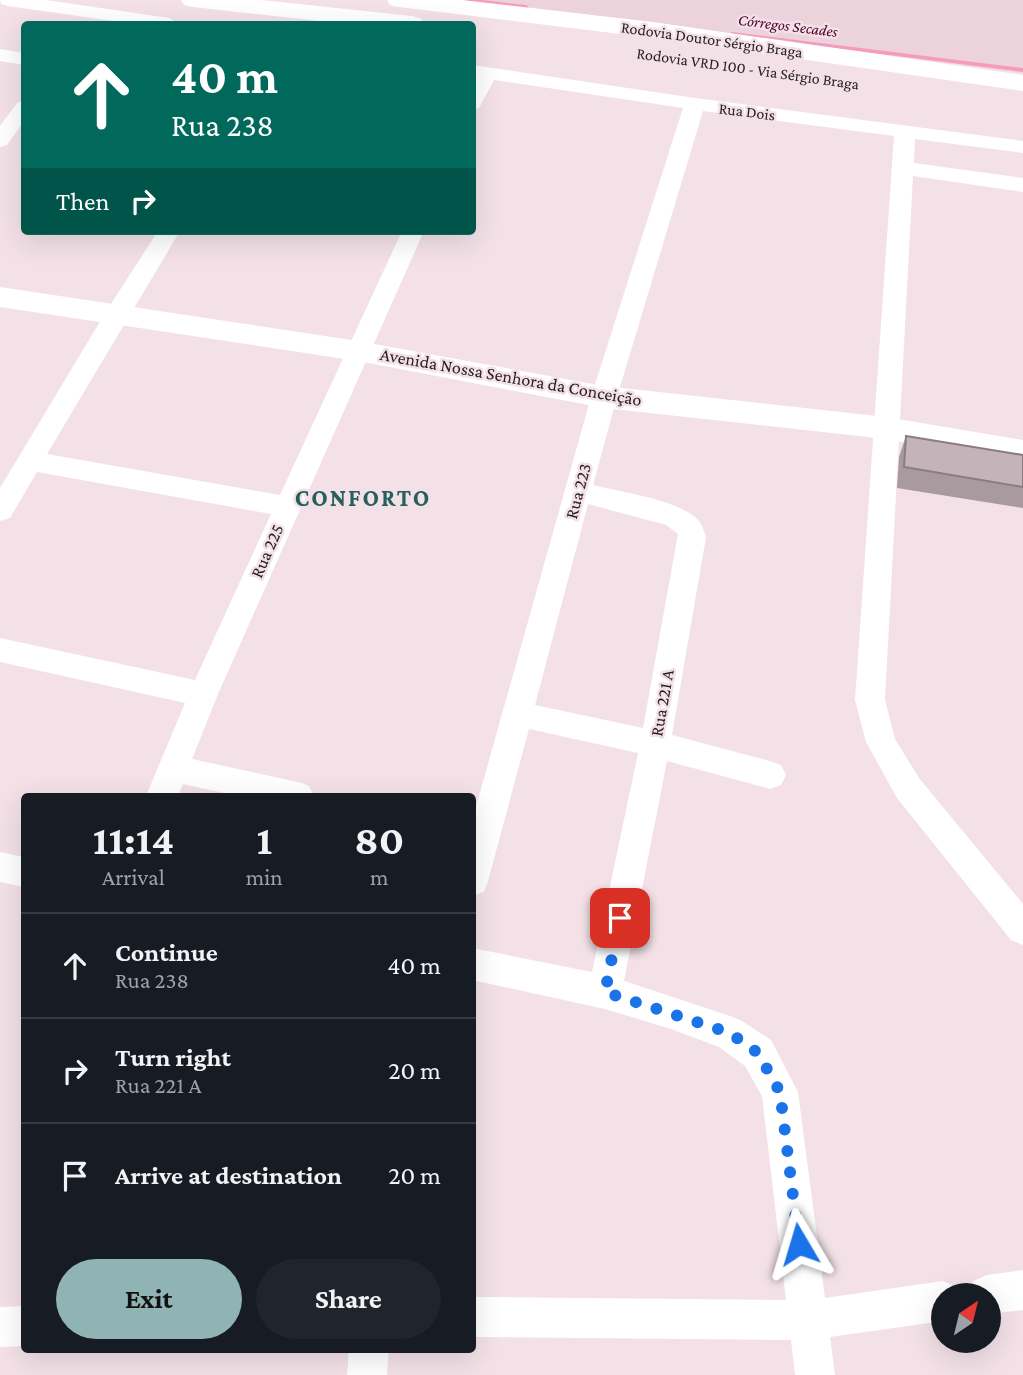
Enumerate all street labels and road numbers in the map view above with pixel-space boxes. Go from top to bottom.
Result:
street label: Rodovia Doutor Sérgio Braga [620,18,804,62]
street label: Rodovia VRD 100 - Via Sérgio Braga [635,44,861,94]
street label: Rua Dois [718,100,776,123]
street label: Avenida Nossa Senhora da Conceição [379,344,643,410]
street label: Rua 223 [561,461,595,521]
street label: Rua 225 [246,521,288,581]
street label: Rua 221 A [646,667,678,738]

